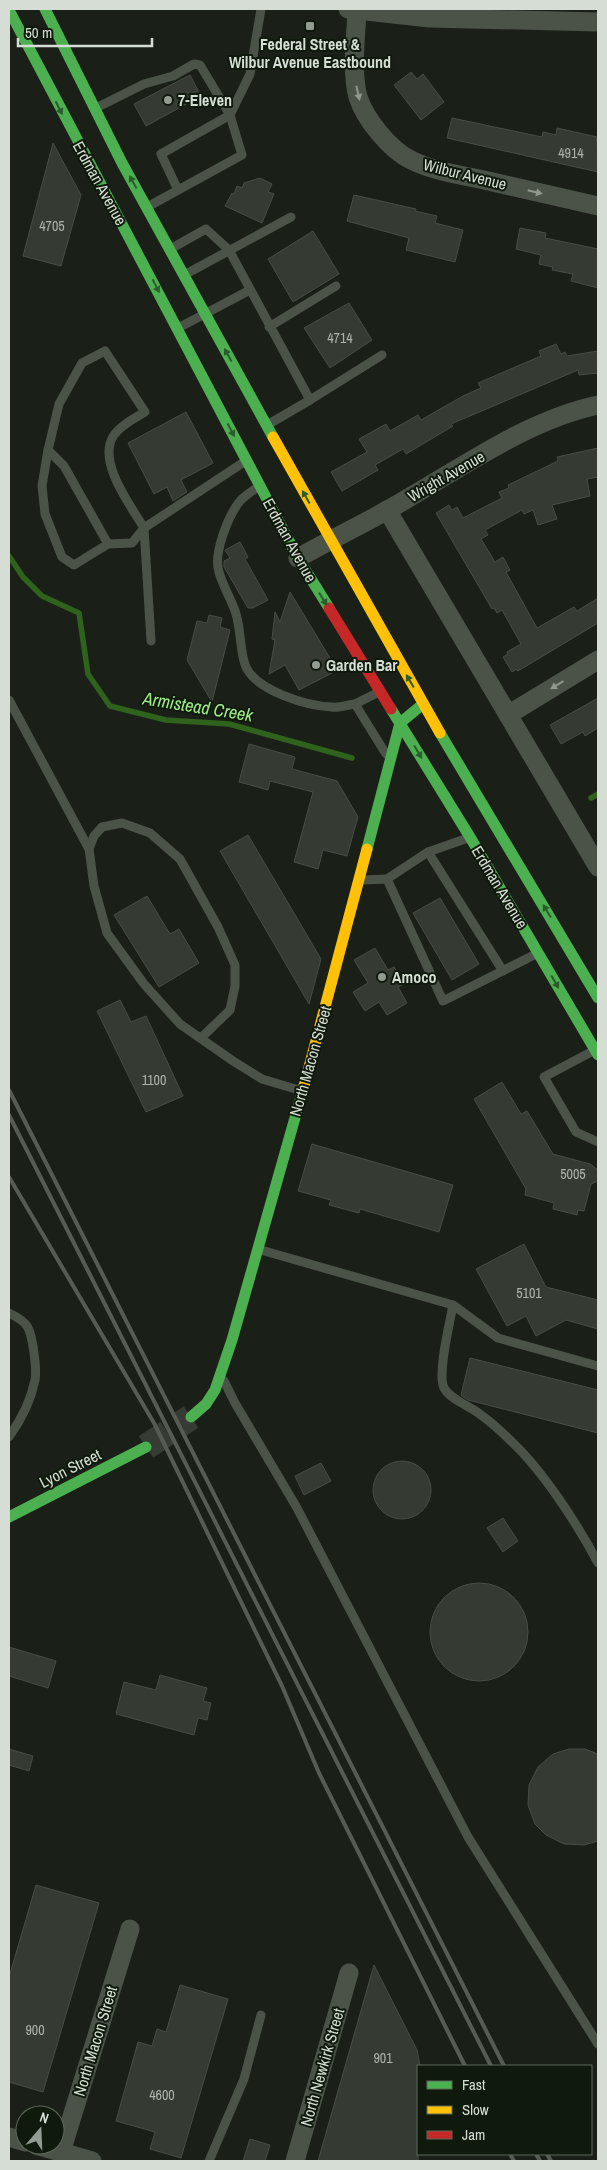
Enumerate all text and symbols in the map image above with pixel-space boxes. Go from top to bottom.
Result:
scale bar [18,15,151,47]
marker: Federal Street & Wilbur Avenue Eastbound [304,20,316,32]
text: 50 m [25,22,52,43]
place label: Federal Street & Wilbur Avenue Eastbound [229,33,391,73]
one-way arrow [354,86,362,101]
place label: 7-Eleven [178,89,232,111]
marker: 7-Eleven [162,94,174,106]
one-way arrow [55,101,63,115]
street label: Erdman Avenue [68,137,132,229]
house number: 4914 [558,144,584,162]
street label: Wilbur Avenue [421,153,509,195]
one-way arrow [128,175,137,189]
one-way arrow [527,188,542,196]
house number: 4705 [39,217,65,235]
one-way arrow [151,279,160,293]
house number: 4714 [327,329,353,347]
one-way arrow [224,348,232,362]
one-way arrow [227,423,235,437]
street label: Wright Avenue [403,445,489,507]
one-way arrow [302,490,310,505]
street label: Erdman Avenue [258,494,322,586]
one-way arrow [319,592,328,605]
place label: Garden Bar [326,654,398,676]
marker: Garden Bar [310,659,322,671]
one-way arrow [405,675,414,688]
one-way arrow [550,681,563,690]
water label: Armistead Creek [140,685,255,728]
one-way arrow [414,745,423,758]
street label: Erdman Avenue [467,841,533,933]
one-way arrow [542,905,551,918]
place label: Amoco [392,966,436,988]
marker: Amoco [376,971,388,983]
one-way arrow [551,975,560,988]
street label: North Macon Street [284,1003,336,1119]
house number: 1100 [142,1071,166,1089]
house number: 5005 [560,1165,586,1183]
house number: 5101 [516,1284,542,1302]
street label: Lyon Street [35,1443,105,1493]
street label: North Macon Street [68,1983,122,2099]
street label: North Newkirk Street [295,2005,349,2129]
house number: 900 [25,2021,45,2039]
house number: 901 [373,2049,393,2067]
legend [417,2065,592,2155]
text: Fast [462,2074,486,2095]
house number: 4600 [149,2086,175,2104]
text: Slow [462,2099,489,2120]
north arrow [15,2105,65,2155]
text: N [37,2108,51,2128]
text: Jam [462,2124,485,2145]

